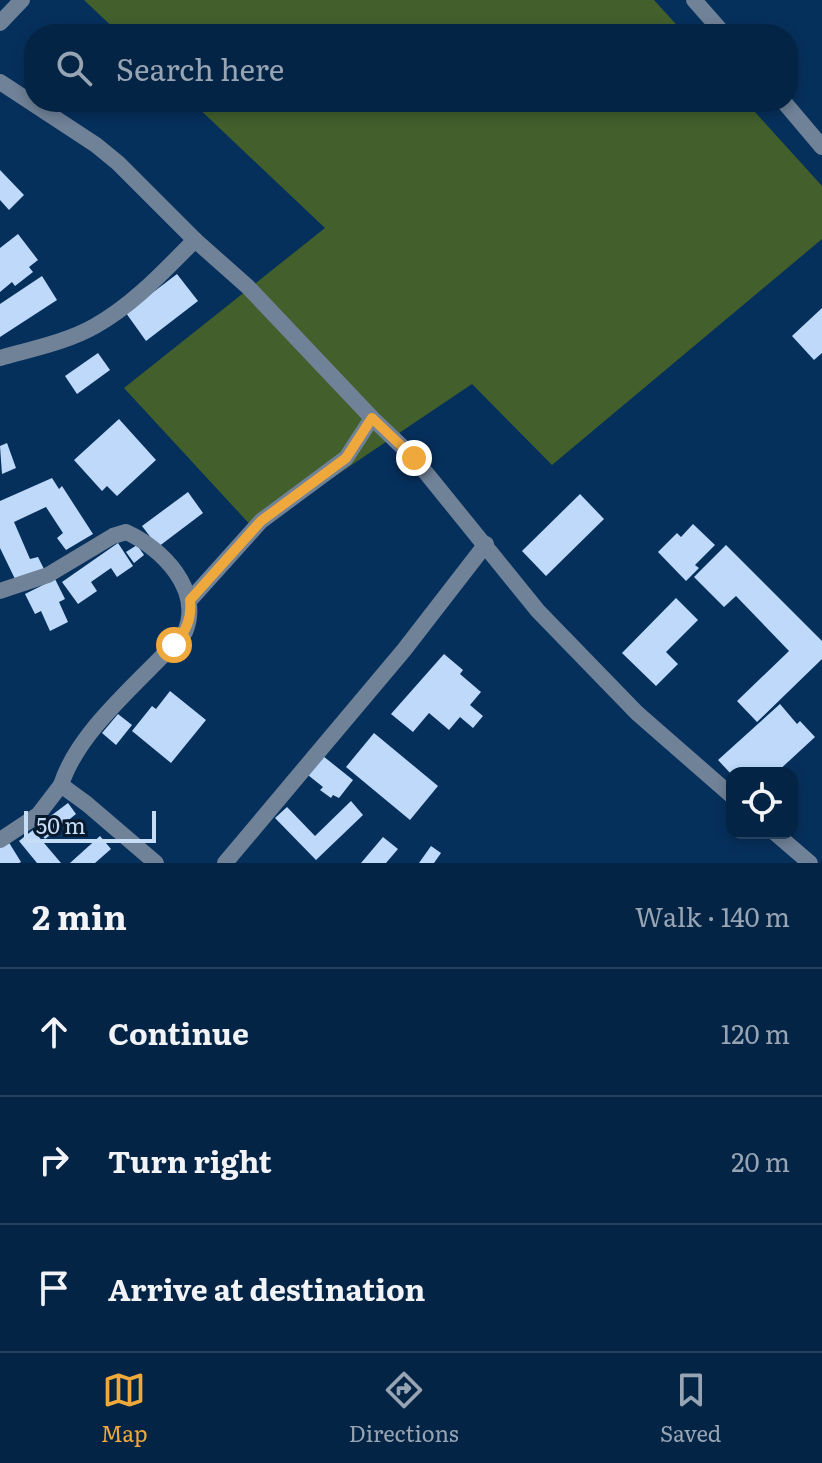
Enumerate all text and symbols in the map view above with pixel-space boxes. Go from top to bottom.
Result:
search box [24,24,798,112]
icon: search [52,46,96,90]
text: Search here [116,46,284,90]
route end [396,440,432,476]
route start [156,627,192,663]
map controls [726,767,798,839]
button: locate [726,767,798,839]
scale bar [24,807,156,843]
text: 50 m [36,808,86,841]
text: 2 min [32,890,127,940]
text: Walk · 140 m [635,896,790,935]
icon: ahead [32,1010,76,1054]
text: Continue [108,1010,249,1054]
text: 120 m [721,1013,790,1052]
icon: right [32,1138,76,1182]
text: Turn right [108,1138,272,1182]
text: 20 m [731,1141,790,1180]
icon: arrive [32,1266,76,1310]
text: Arrive at destination [108,1266,425,1310]
tab: Map [101,1368,148,1449]
tab: Directions [349,1368,459,1449]
tab: Saved [660,1368,721,1449]

